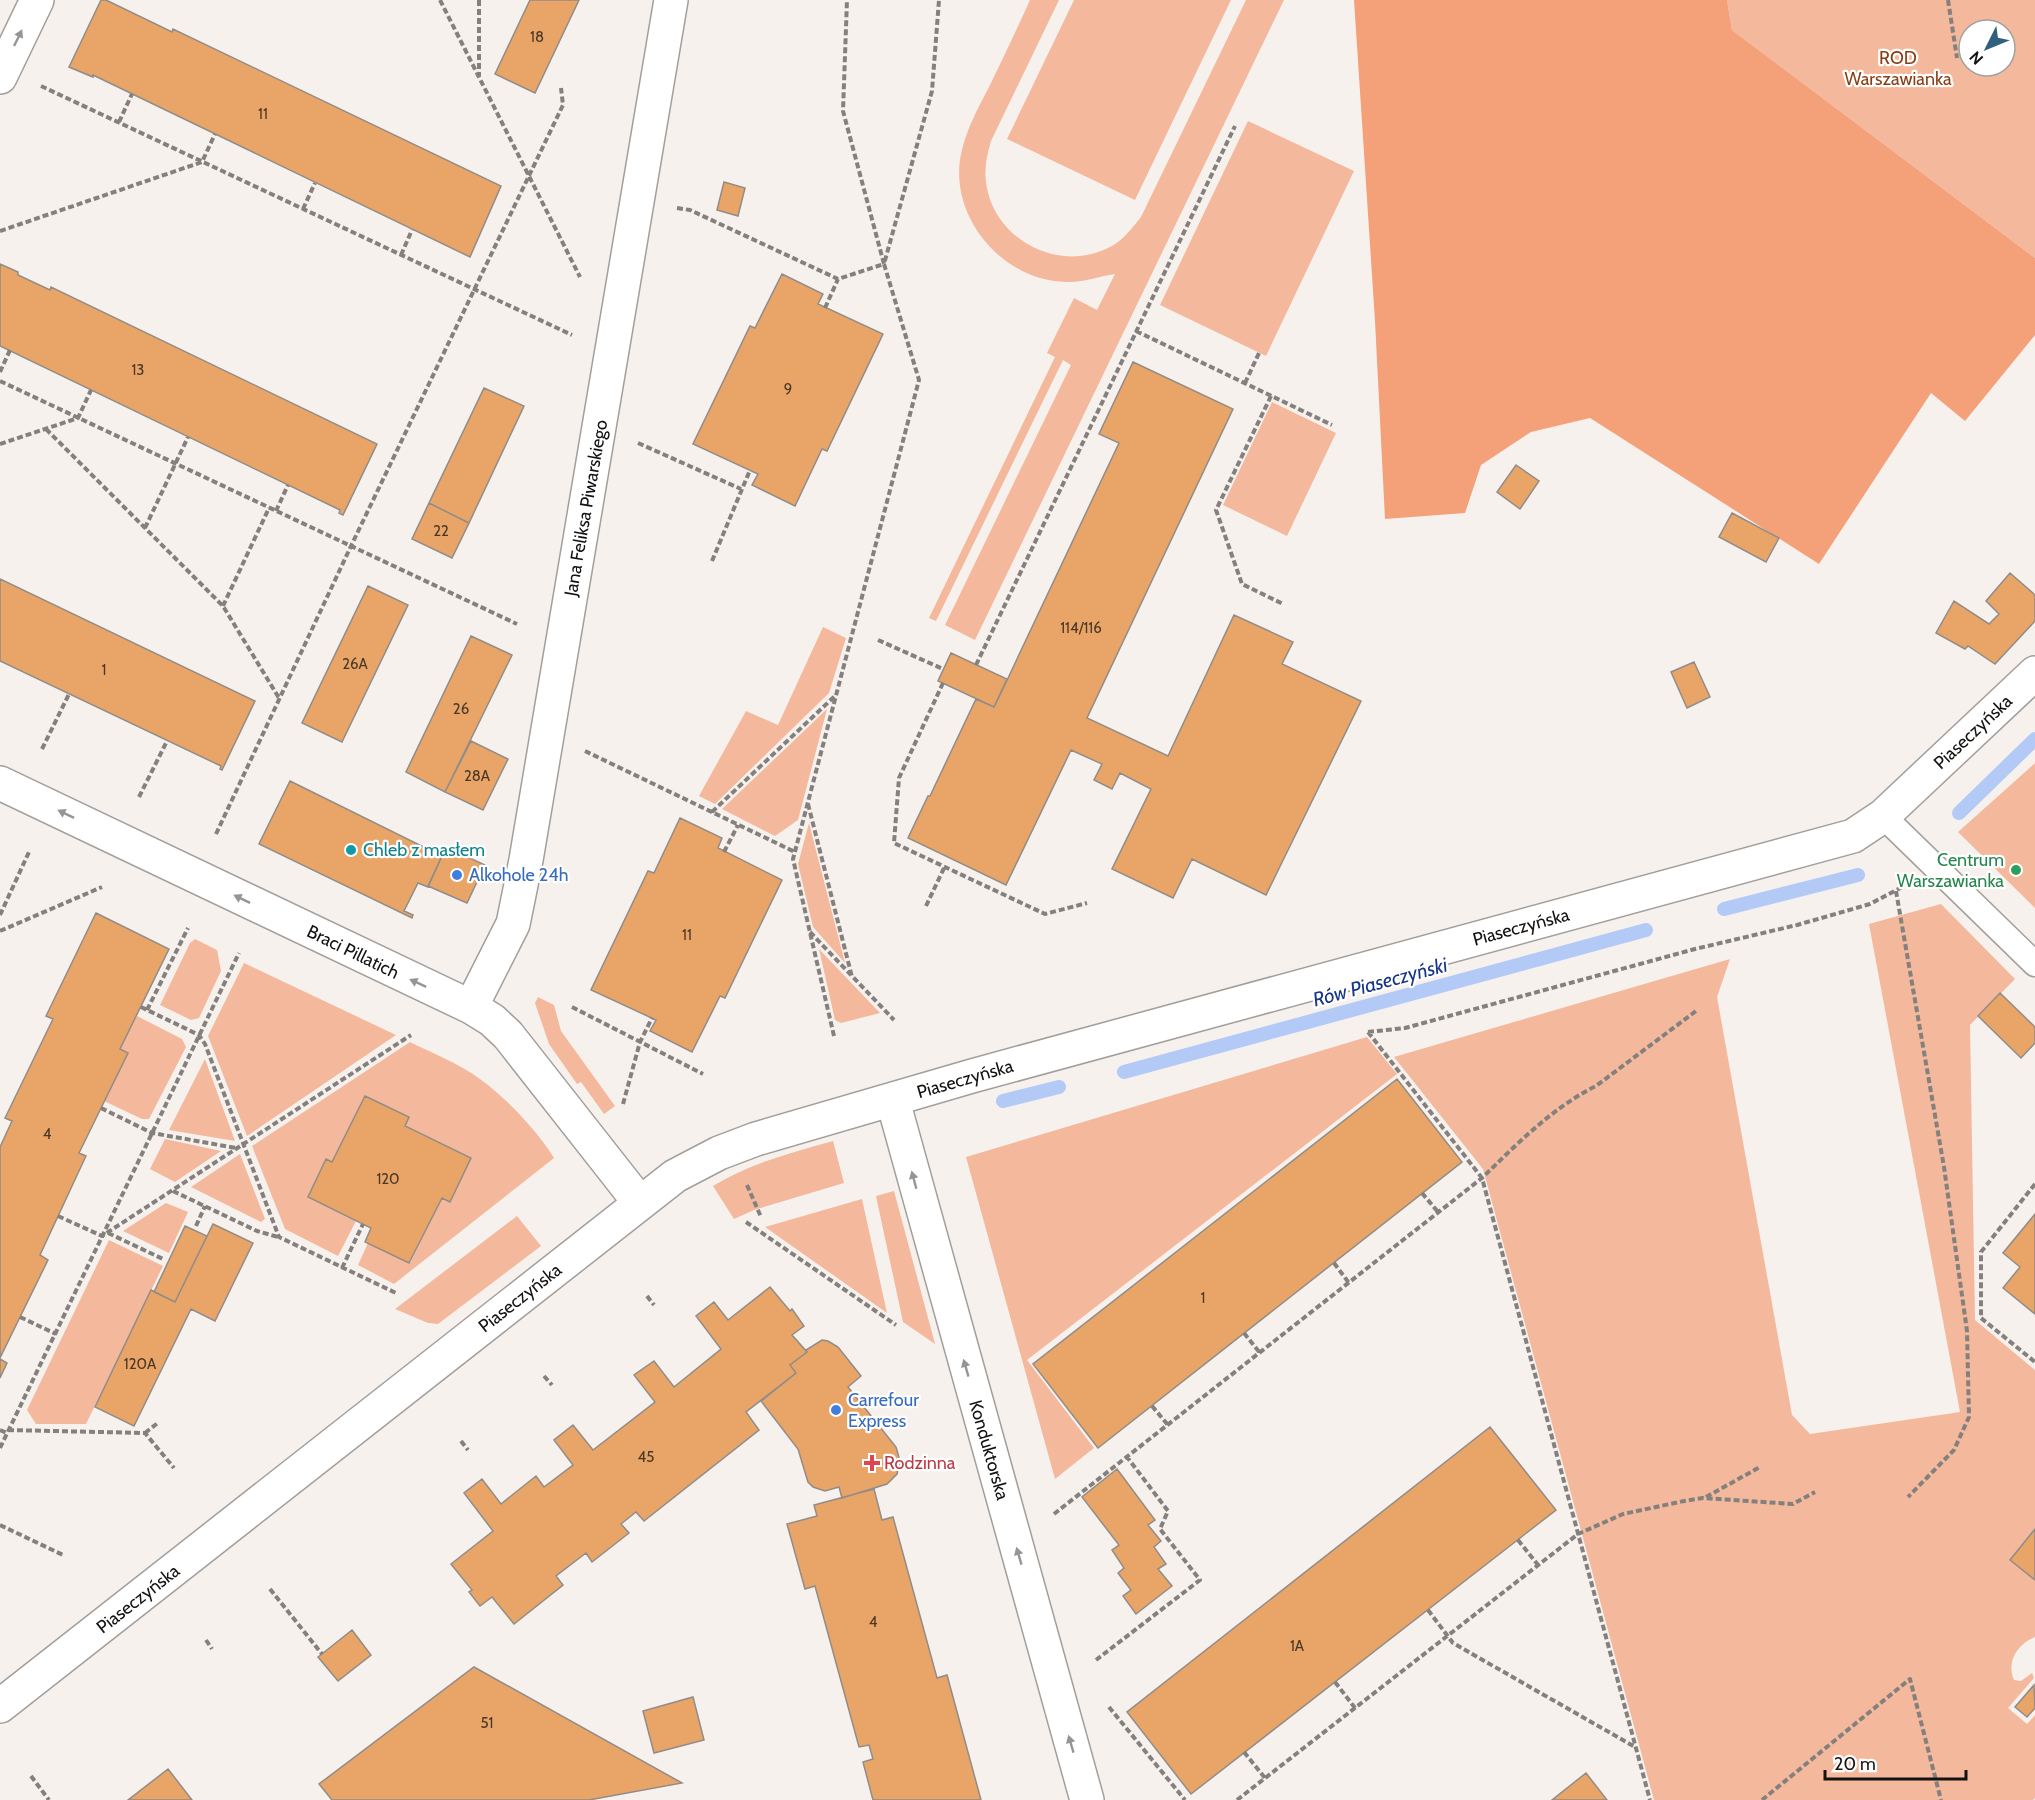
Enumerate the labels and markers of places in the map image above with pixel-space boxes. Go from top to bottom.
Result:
place label: Chleb z masłem [363,839,485,861]
marker: Chleb z masłem [344,843,358,857]
place label: Centrum Warszawianka [1897,849,2004,892]
marker: Centrum Warszawianka [2009,863,2023,877]
place label: Alkohole 24h [469,864,568,886]
marker: Alkohole 24h [450,868,464,882]
place label: Carrefour Express [848,1389,919,1432]
marker: Carrefour Express [829,1403,843,1417]
place label: Rodzinna [884,1452,956,1474]
marker: Rodzinna [865,1456,879,1470]

